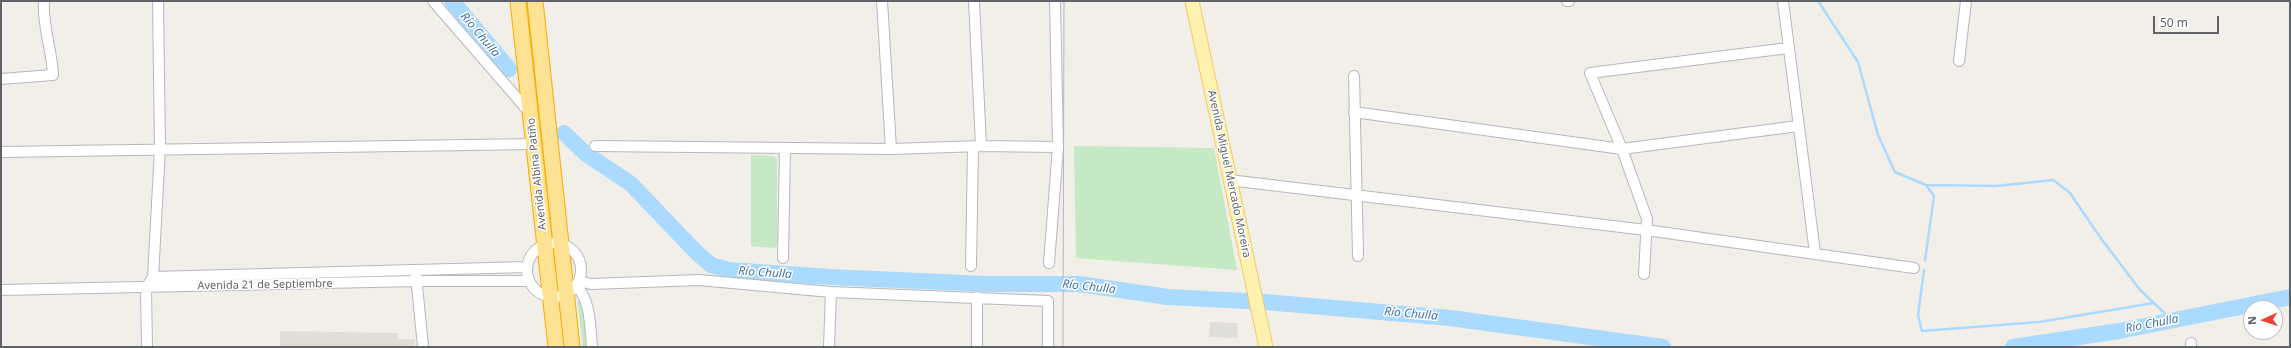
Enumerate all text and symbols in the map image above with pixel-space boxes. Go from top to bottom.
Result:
scale bar [2155,8,2221,34]
water label: Río Chulla [457,10,503,60]
text: 50 m [2160,14,2188,31]
street label: Avenida Miguel Mercado Moreira [1205,89,1253,259]
street label: Avenida Albina Patiño [525,117,549,231]
water label: Río Chulla [738,264,792,282]
street label: Avenida 21 de Septiembre [197,277,333,293]
water label: Río Chulla [1061,277,1117,297]
north arrow [2243,300,2283,340]
water label: Río Chulla [1384,304,1438,324]
water label: Río Chulla [2124,312,2180,336]
text: N [2244,316,2259,325]

